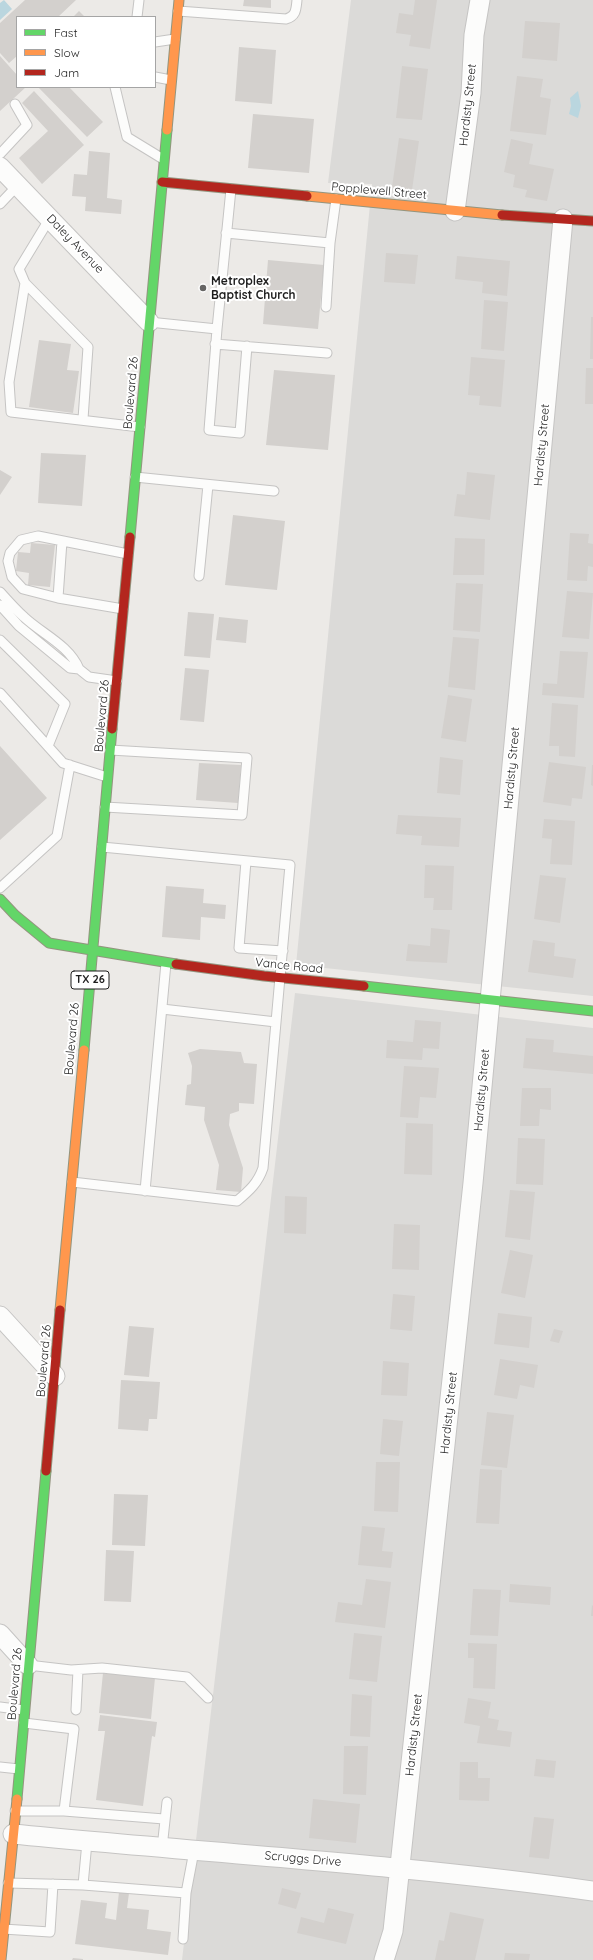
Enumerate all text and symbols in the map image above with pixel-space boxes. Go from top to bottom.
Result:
legend [16,16,156,88]
text: Fast [54,25,78,40]
text: Slow [54,45,80,60]
street label: Hardisty Street [457,63,479,147]
text: Jam [54,65,79,80]
street label: Popplewell Street [331,180,427,202]
street label: Daley Avenue [43,212,107,276]
place label: Metroplex Baptist Church [211,274,296,302]
marker: Metroplex Baptist Church [198,283,208,293]
street label: Boulevard 26 [121,356,141,430]
street label: Hardisty Street [531,403,553,487]
street label: Boulevard 26 [92,679,112,753]
street label: Hardisty Street [501,726,523,810]
street label: Vance Road [254,955,324,977]
road number: TX 26 [71,971,109,989]
street label: Boulevard 26 [62,1002,82,1076]
street label: Hardisty Street [471,1048,493,1132]
street label: Boulevard 26 [34,1324,54,1398]
street label: Hardisty Street [438,1371,460,1455]
street label: Boulevard 26 [5,1647,25,1721]
street label: Hardisty Street [403,1693,425,1777]
street label: Scruggs Drive [264,1848,342,1870]

